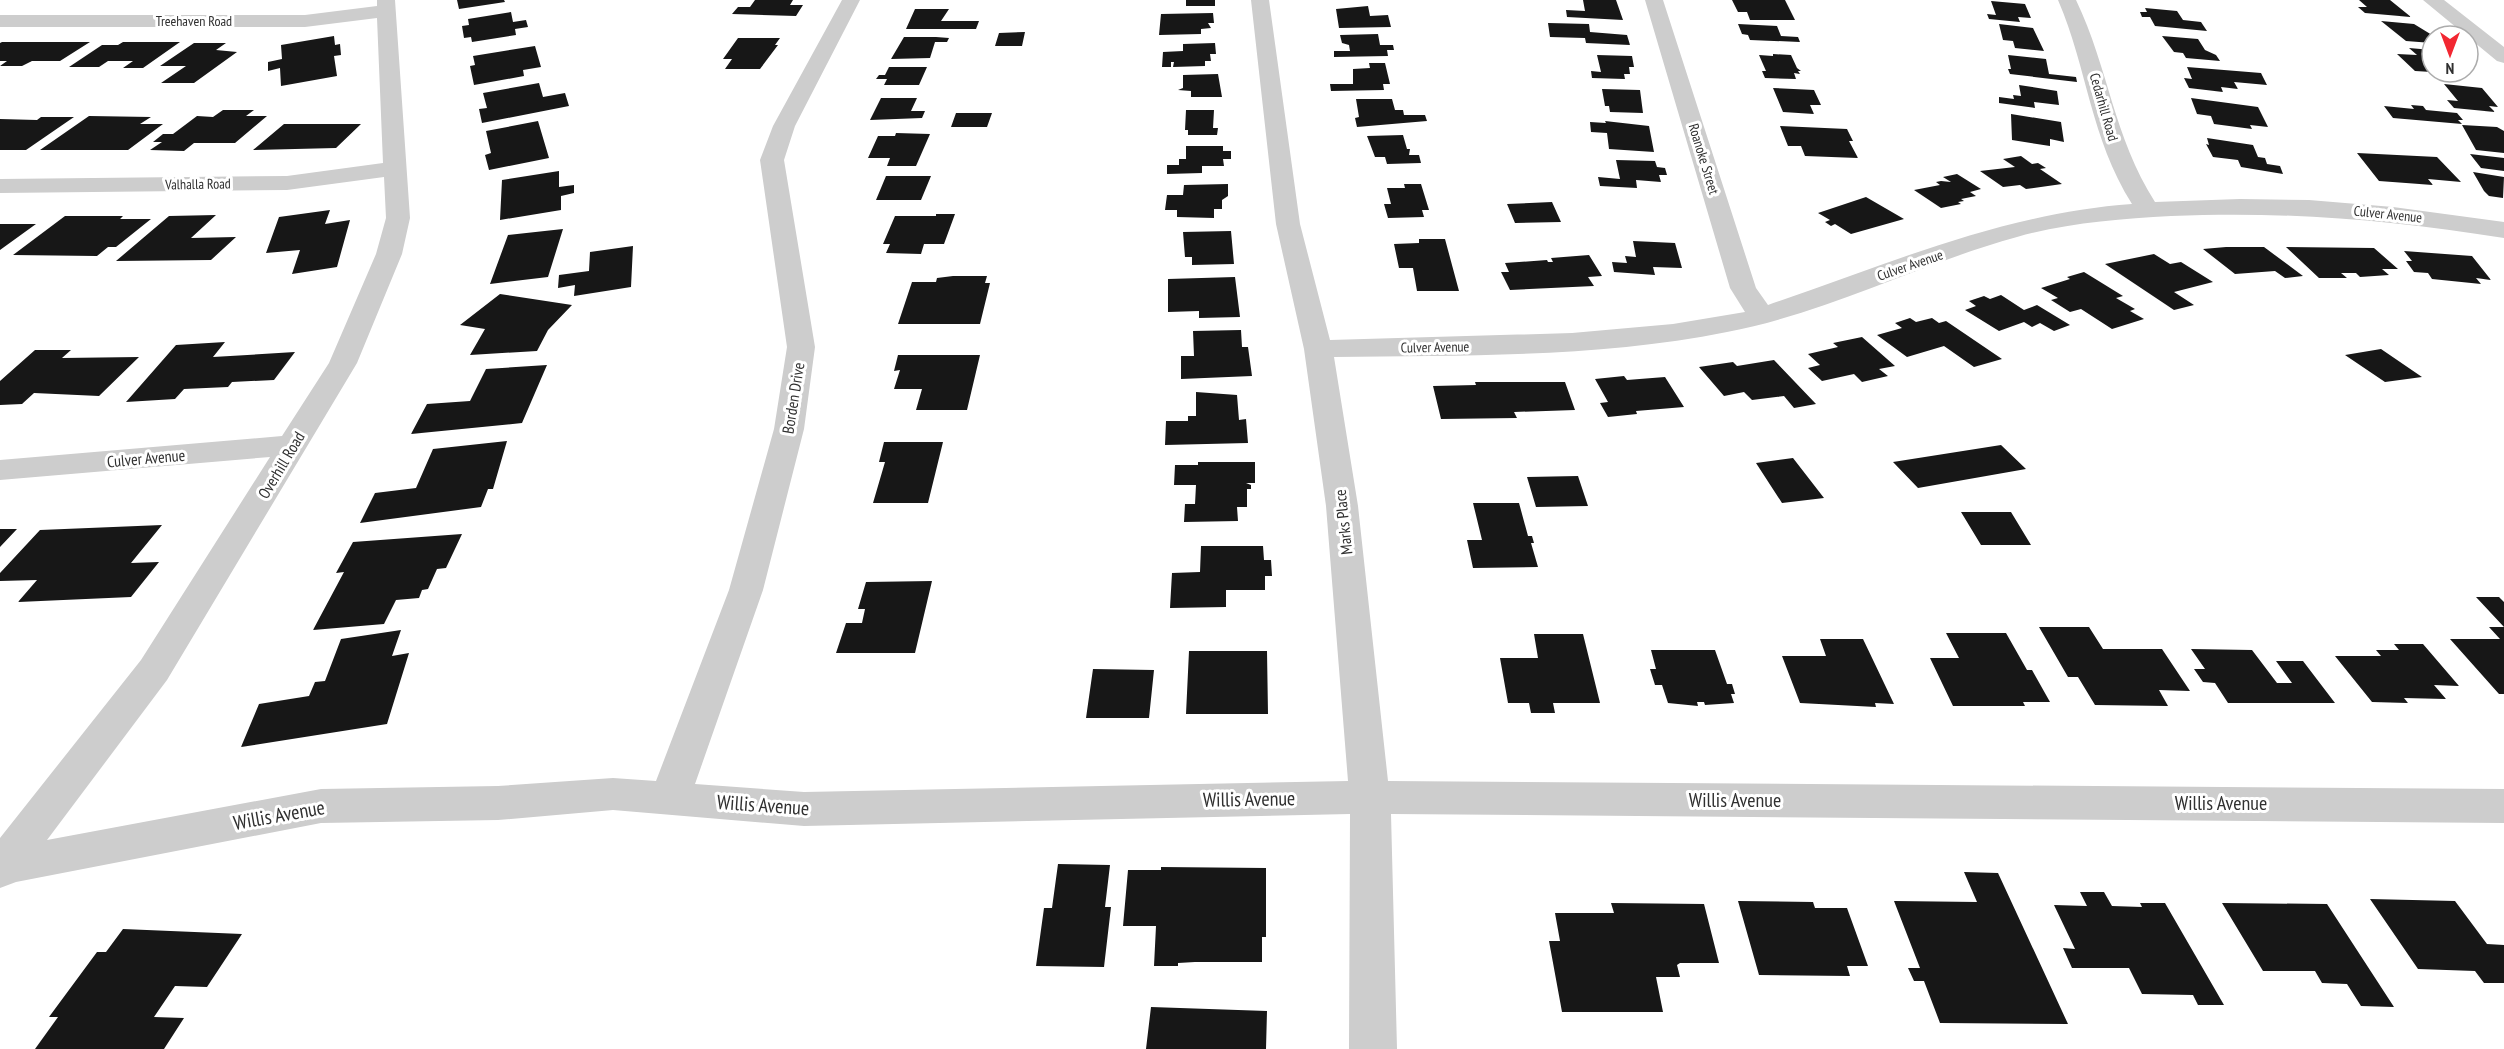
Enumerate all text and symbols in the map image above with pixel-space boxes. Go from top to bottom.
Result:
street label: Treehaven Road [156,12,232,30]
north arrow [2420,24,2480,84]
text: N [2446,59,2454,79]
street label: Cedarhill Road [2086,71,2122,143]
street label: Roanoke Street [1685,121,1723,197]
street label: Valhalla Road [164,174,231,194]
street label: Culver Avenue [2353,201,2423,227]
street label: Culver Avenue [1875,245,1946,285]
street label: Culver Avenue [1401,337,1470,357]
street label: Borden Drive [778,361,808,435]
street label: Overhill Road [253,428,309,502]
street label: Culver Avenue [106,445,186,471]
street label: Marks Place [1330,488,1356,556]
street label: Willis Avenue [1203,785,1295,813]
street label: Willis Avenue [1689,787,1781,813]
street label: Willis Avenue [716,789,810,821]
street label: Willis Avenue [2175,790,2267,816]
street label: Willis Avenue [231,794,327,836]

